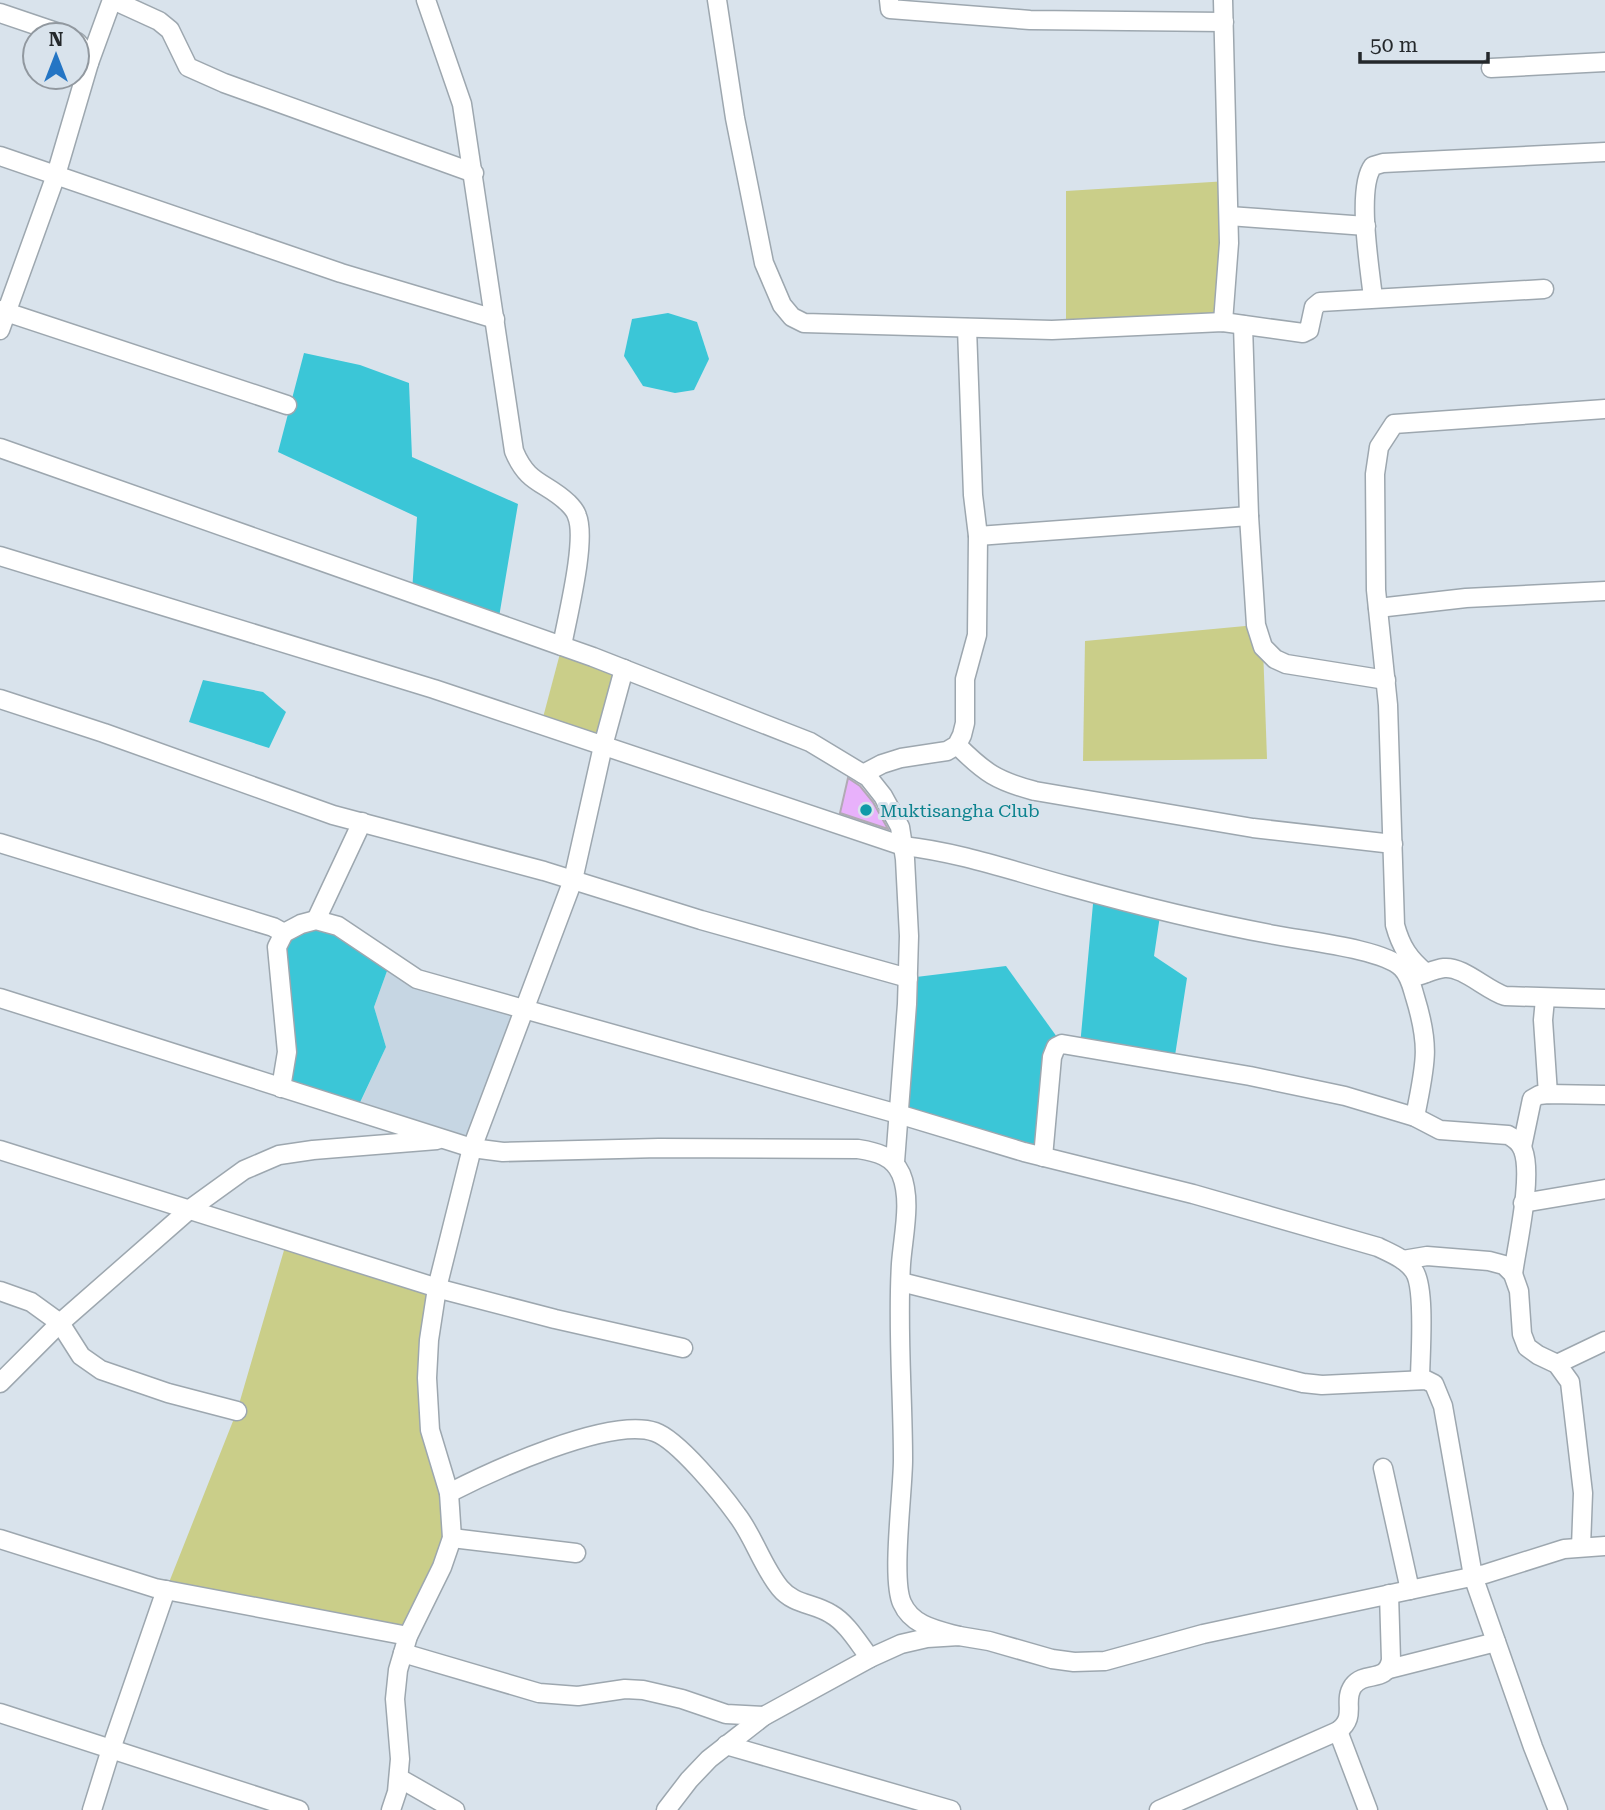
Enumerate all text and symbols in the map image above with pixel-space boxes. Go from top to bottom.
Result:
north arrow [21,21,91,91]
scale bar [1360,21,1488,65]
text: N [49,28,64,51]
text: 50 m [1370,33,1418,57]
place label: Muktisangha Club [880,800,1040,821]
marker: Muktisangha Club [858,802,874,818]

